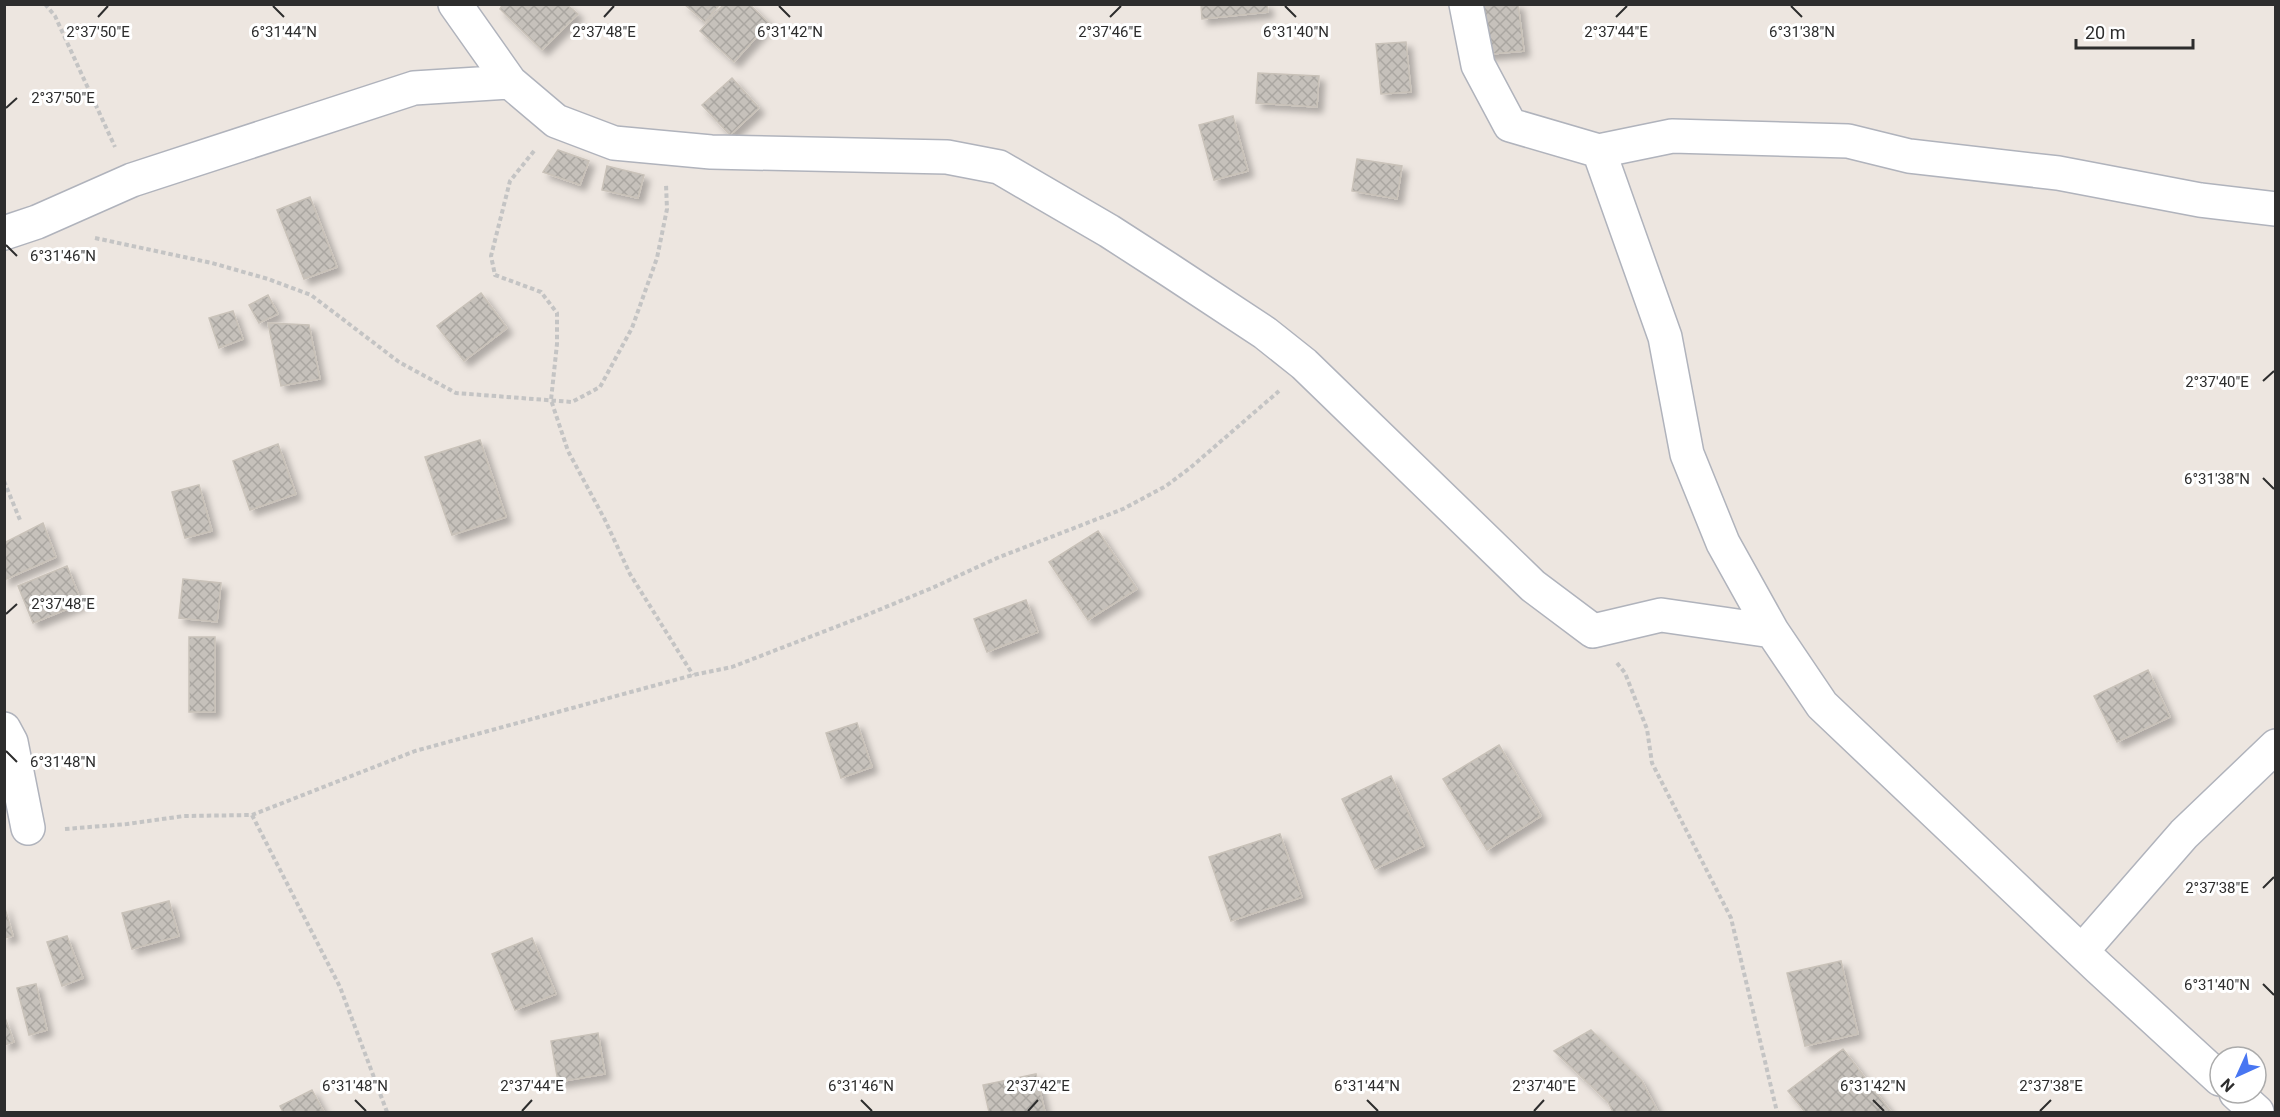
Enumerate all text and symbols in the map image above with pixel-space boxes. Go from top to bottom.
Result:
scale bar [2076,12,2193,50]
text: 20 m [2085,22,2125,43]
text: 2°37'50"E [66,23,130,41]
text: 6°31'44"N [251,23,317,41]
text: 2°37'48"E [572,23,636,41]
text: 6°31'42"N [757,23,823,41]
text: 2°37'46"E [1078,23,1142,41]
text: 6°31'40"N [1263,23,1329,41]
text: 2°37'44"E [1584,23,1648,41]
text: 6°31'38"N [1769,23,1835,41]
text: 2°37'50"E [31,89,95,107]
text: 6°31'46"N [30,247,96,265]
text: 2°37'40"E [2185,373,2249,391]
text: 6°31'38"N [2184,470,2250,488]
text: 2°37'48"E [31,595,95,613]
text: 6°31'48"N [30,753,96,771]
text: 2°37'38"E [2185,879,2249,897]
text: 6°31'40"N [2184,976,2250,994]
north arrow [2208,1045,2268,1105]
text: N [2217,1075,2238,1096]
text: 6°31'48"N [322,1077,388,1095]
text: 2°37'44"E [500,1077,564,1095]
text: 6°31'46"N [828,1077,894,1095]
text: 2°37'42"E [1006,1077,1070,1095]
text: 6°31'44"N [1334,1077,1400,1095]
text: 2°37'40"E [1512,1077,1576,1095]
text: 6°31'42"N [1840,1077,1906,1095]
text: 2°37'38"E [2019,1077,2083,1095]

